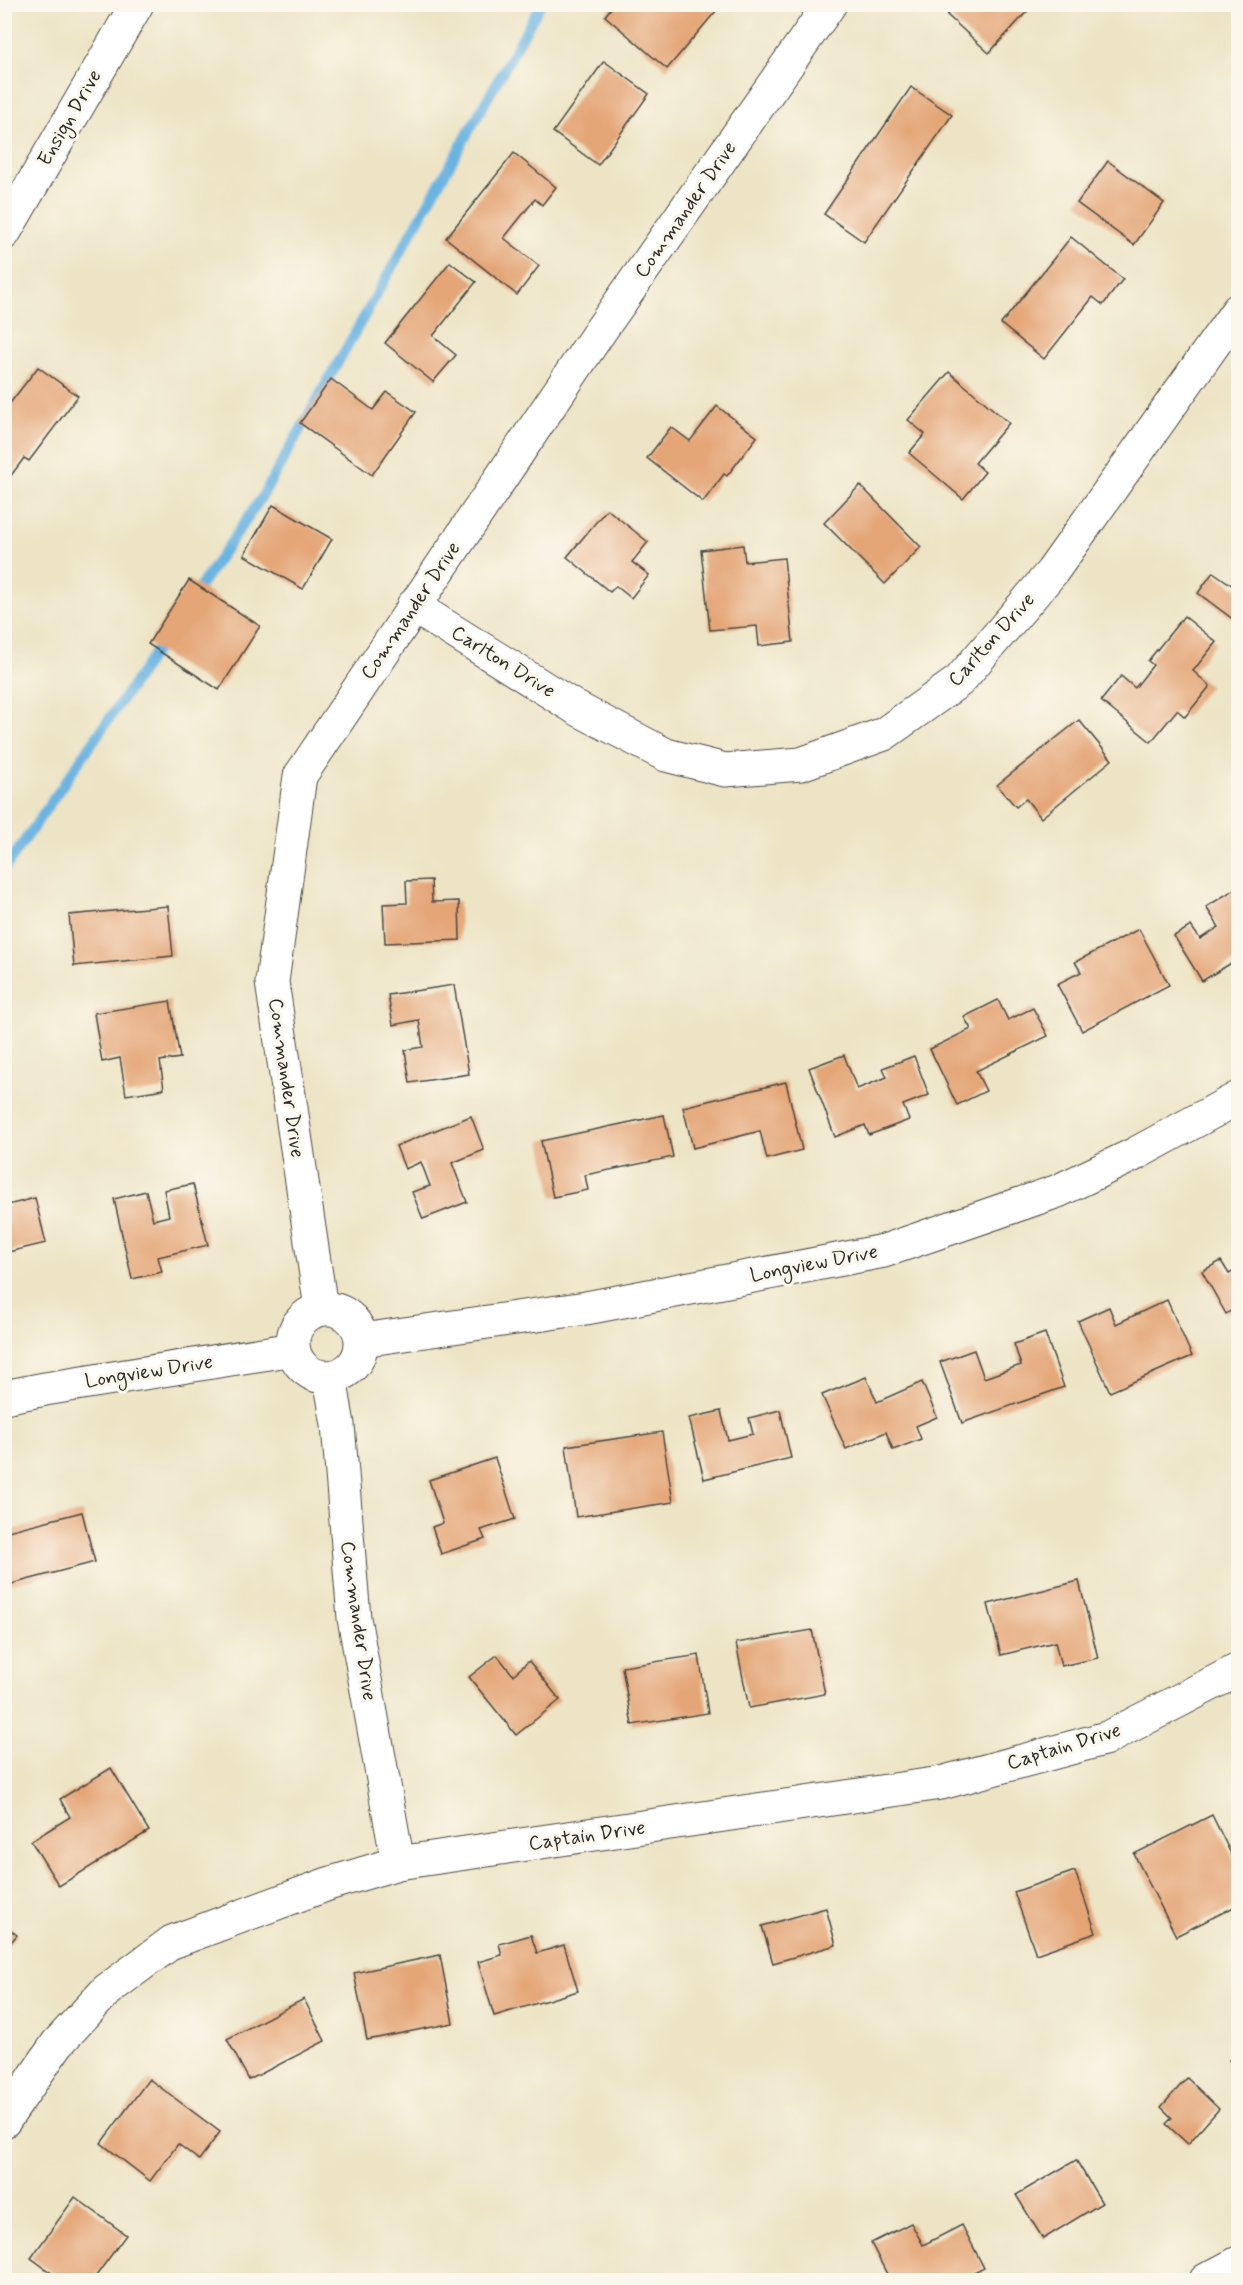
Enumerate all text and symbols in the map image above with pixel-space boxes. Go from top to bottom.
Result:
street label: Ensign Drive [32,65,109,171]
street label: Commander Drive [629,136,743,284]
street label: Commander Drive [355,537,467,685]
street label: Carlton Drive [942,587,1042,693]
street label: Carlton Drive [446,619,560,705]
street label: Commander Drive [261,996,311,1160]
street label: Longview Drive [748,1238,880,1291]
street label: Longview Drive [83,1349,215,1396]
street label: Commander Drive [333,1539,383,1703]
street label: Captain Drive [1004,1717,1124,1777]
street label: Captain Drive [527,1814,647,1858]

